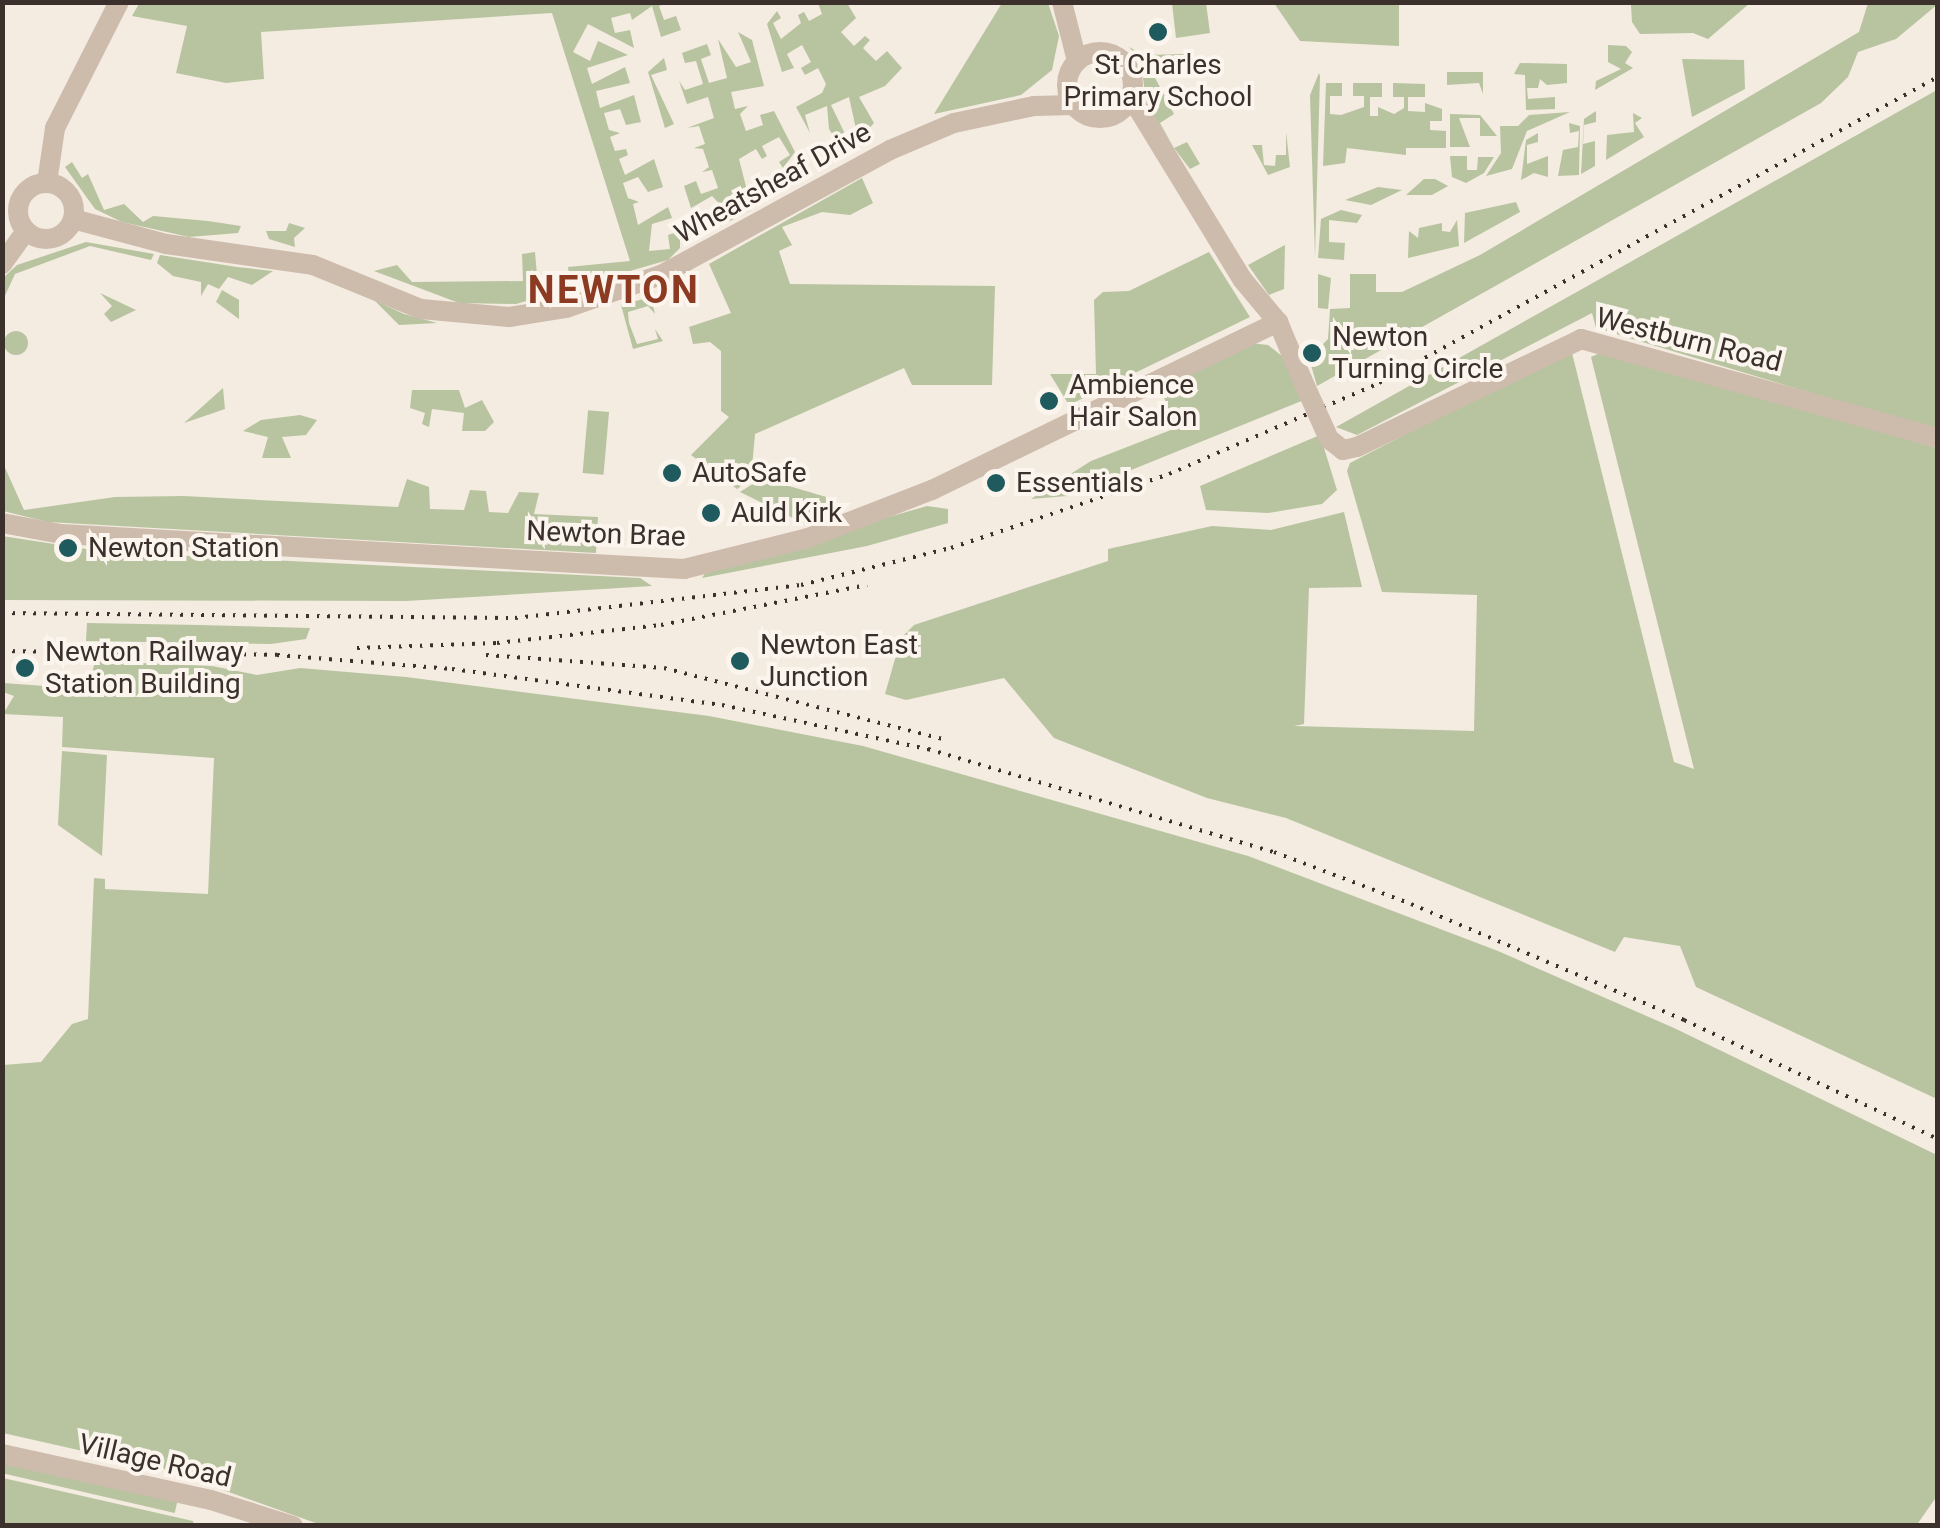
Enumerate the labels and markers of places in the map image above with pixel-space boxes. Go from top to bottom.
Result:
marker: St Charles Primary School [1147,21,1169,43]
place label: St Charles Primary School [1063,48,1253,114]
place label: Newton Turning Circle [1332,320,1503,386]
marker: Newton Turning Circle [1301,342,1323,364]
place label: Ambience Hair Salon [1069,368,1198,434]
marker: Ambience Hair Salon [1038,390,1060,412]
place label: AutoSafe [692,456,807,490]
marker: AutoSafe [661,462,683,484]
place label: Essentials [1016,466,1144,500]
marker: Essentials [985,472,1007,494]
place label: Auld Kirk [731,496,842,530]
marker: Auld Kirk [700,502,722,524]
place label: Newton Station [88,531,280,565]
marker: Newton Station [57,537,79,559]
place label: Newton East Junction [760,628,918,694]
place label: Newton Railway Station Building [45,635,244,701]
marker: Newton East Junction [729,650,751,672]
marker: Newton Railway Station Building [14,657,36,679]

